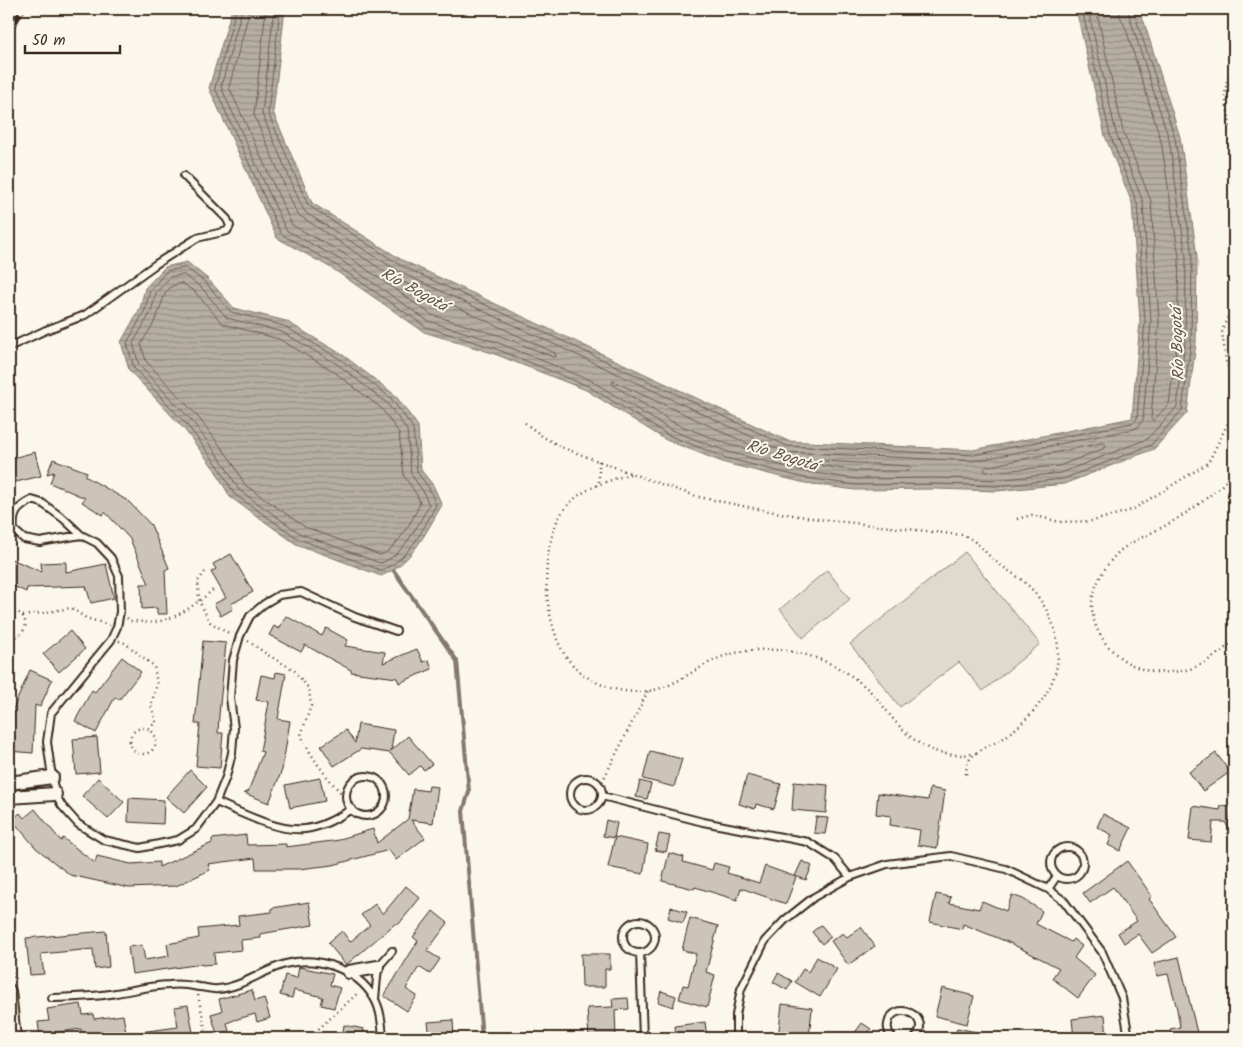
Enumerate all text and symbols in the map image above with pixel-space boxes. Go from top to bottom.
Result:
scale bar [25,22,120,54]
text: 50 m [32,29,66,53]
water label: Río Bogotá [376,261,456,321]
water label: Río Bogotá [1164,303,1192,381]
water label: Río Bogotá [744,433,825,480]

